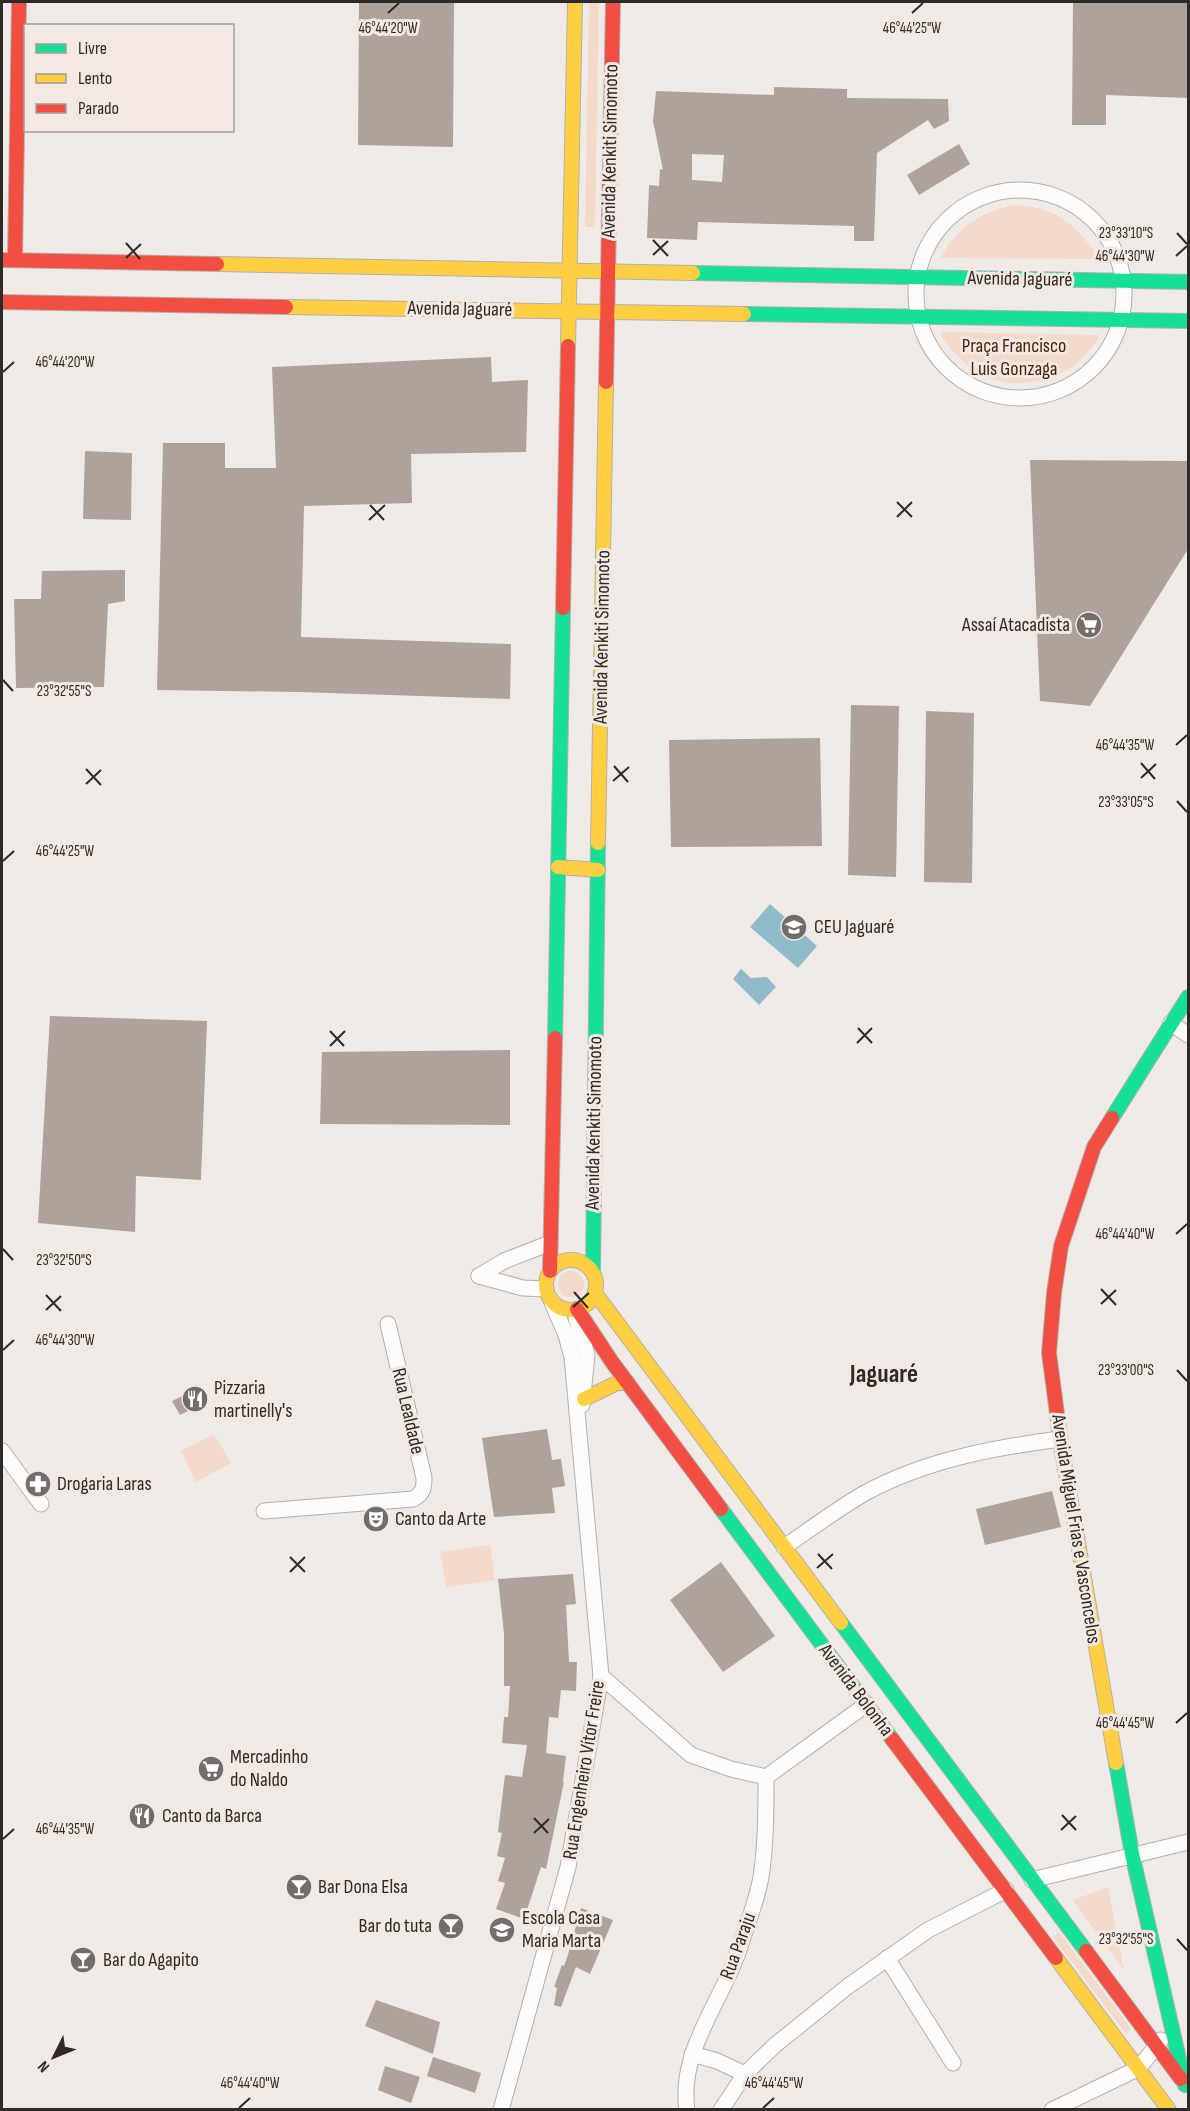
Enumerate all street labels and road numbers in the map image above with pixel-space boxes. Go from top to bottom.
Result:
street label: Avenida Kenkiti Simomoto [596,64,624,239]
street label: Avenida Jaguaré [966,266,1073,292]
street label: Avenida Jaguaré [406,296,513,322]
street label: Avenida Kenkiti Simomoto [588,550,616,725]
street label: Avenida Kenkiti Simomoto [580,1036,608,1211]
street label: Rua Lealdade [386,1366,430,1456]
street label: Avenida Miguel Frias e Vasconcelos [1046,1412,1106,1645]
street label: Avenida Bolonha [813,1638,899,1741]
street label: Rua Engenheiro Vítor Freire [558,1679,610,1861]
street label: Rua Paraju [715,1909,761,1983]

